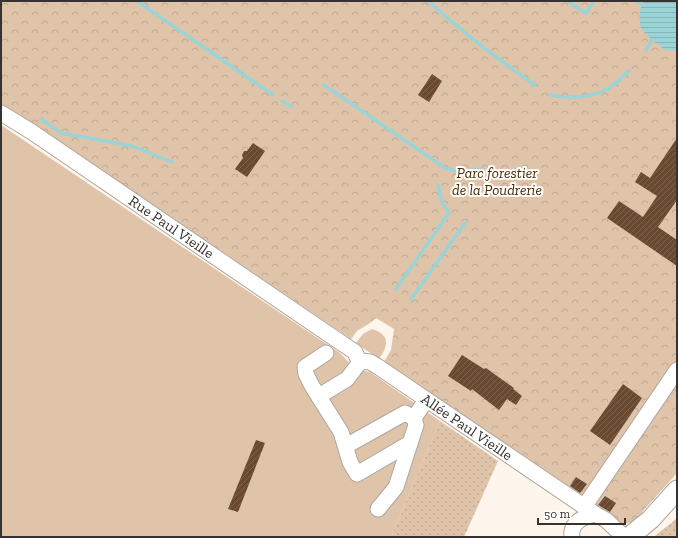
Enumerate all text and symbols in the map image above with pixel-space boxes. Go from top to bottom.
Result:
park label: Parc forestier de la Poudrerie [452,164,542,199]
street label: Rue Paul Vieille [125,192,217,262]
street label: Allée Paul Vieille [418,390,516,464]
scale bar [538,500,625,526]
text: 50 m [544,507,571,521]

